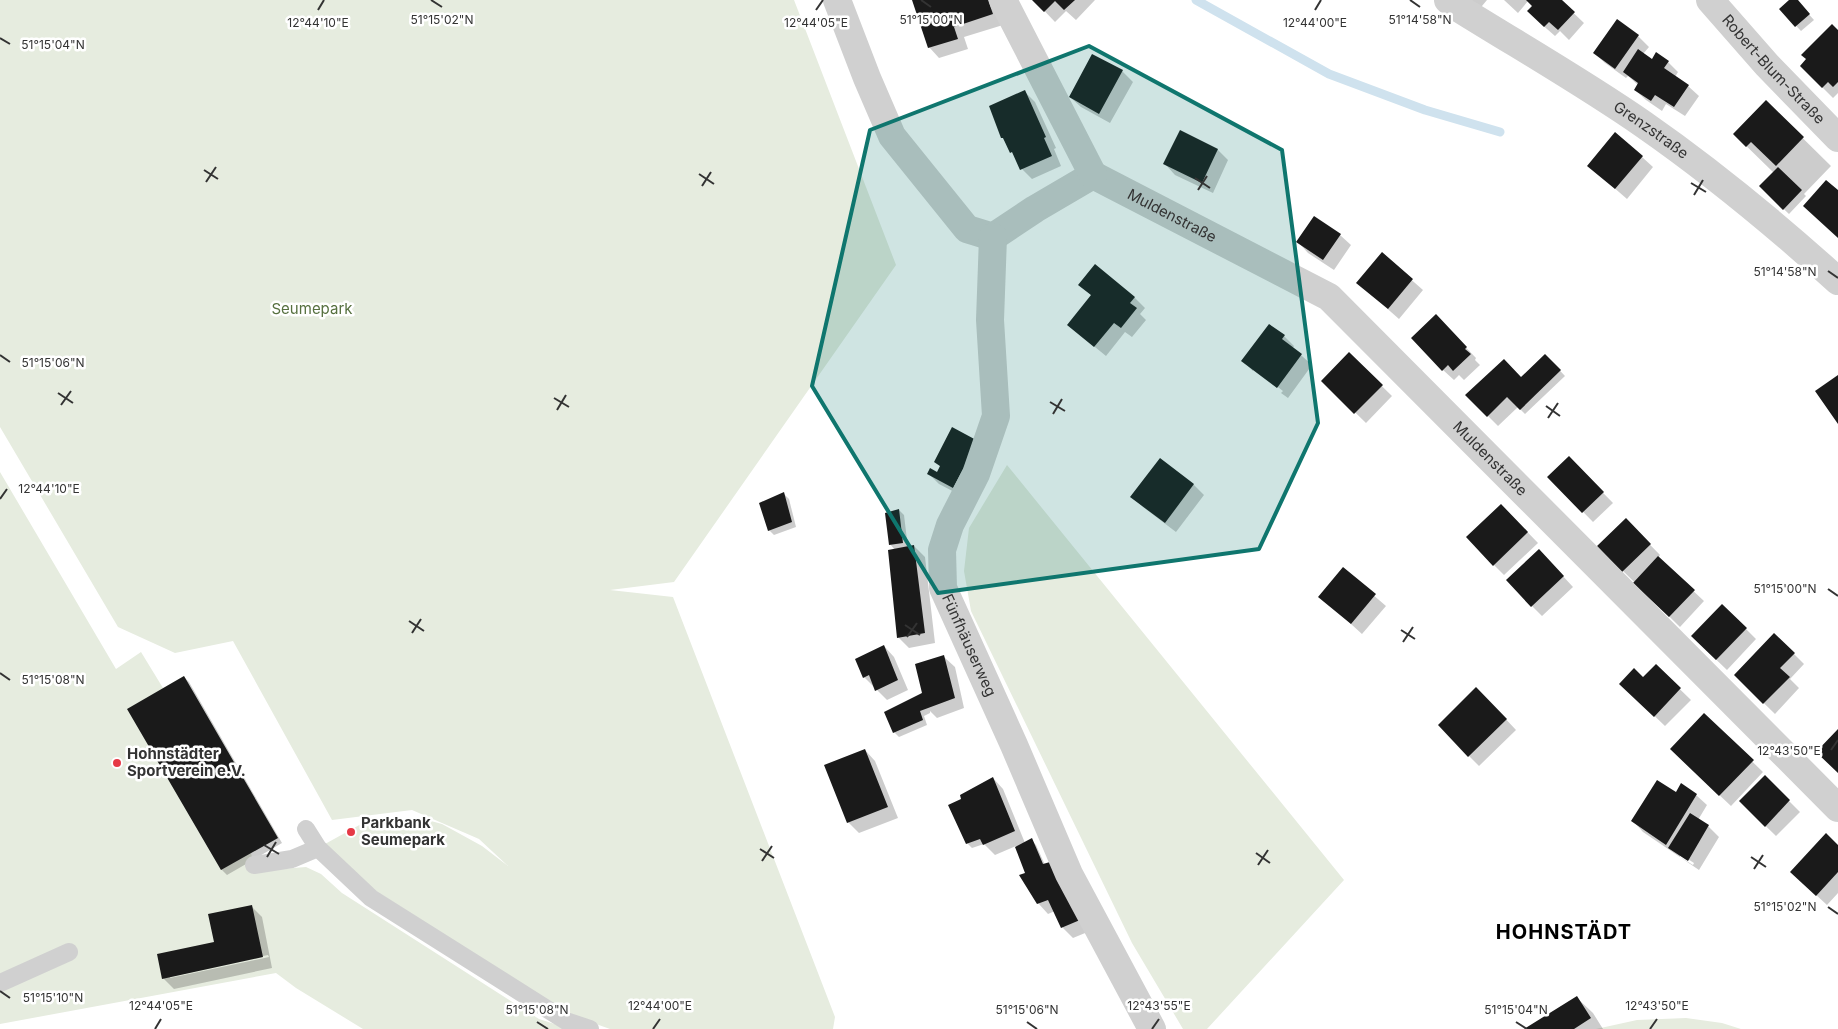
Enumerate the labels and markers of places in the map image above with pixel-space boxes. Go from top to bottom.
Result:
place label: Hohnstädter Sportverein e.V. [127,744,246,780]
marker: Hohnstädter Sportverein e.V. [111,757,123,769]
place label: Parkbank Seumepark [361,813,445,849]
marker: Parkbank Seumepark [345,826,357,838]

